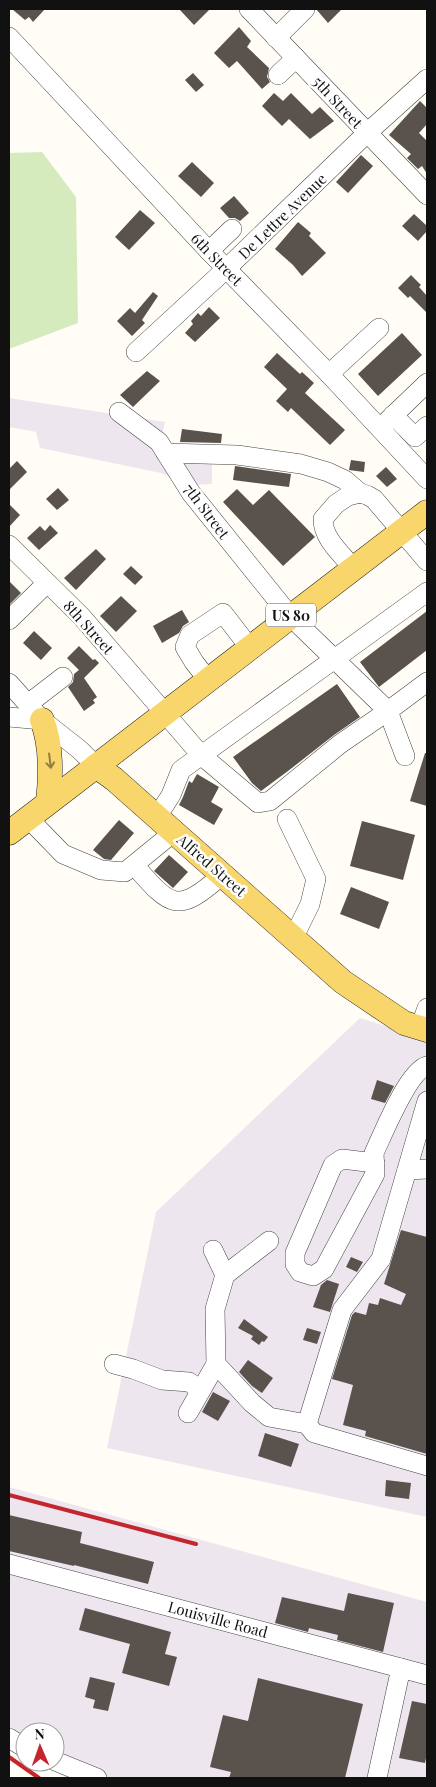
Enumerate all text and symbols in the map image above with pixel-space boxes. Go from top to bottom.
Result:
street label: 5th Street [309,72,368,133]
street label: De Lettre Avenue [234,169,330,263]
street label: 6th Street [187,228,248,290]
street label: 7th Street [180,479,235,543]
street label: 8th Street [60,596,119,659]
road number: US 80 [266,604,316,626]
one-way arrow [45,752,55,768]
street label: Alfred Street [172,829,251,901]
street label: Louisville Road [166,1596,270,1642]
north arrow [15,1722,65,1772]
text: N [34,1724,45,1743]

